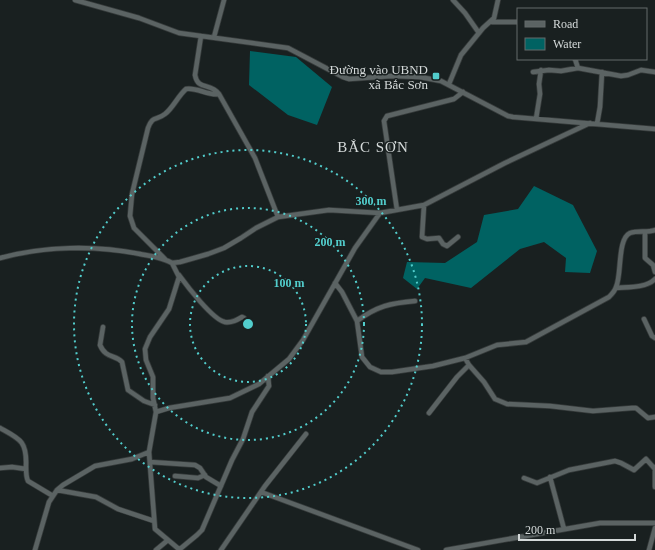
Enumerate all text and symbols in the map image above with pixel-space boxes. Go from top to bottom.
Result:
legend [517,8,647,60]
text: Road [553,17,578,31]
text: Water [553,37,581,51]
place label: Đường vào UBND xã Bắc Sơn [330,62,428,92]
marker: Đường vào UBND xã Bắc Sơn [431,71,441,81]
district label: BẮC SƠN [337,139,409,155]
text: 300 m [356,194,387,208]
text: 200 m [315,235,346,249]
text: 100 m [274,276,305,290]
centre of rings [241,317,255,331]
scale bar [519,516,635,542]
text: 200 m [525,523,556,537]

